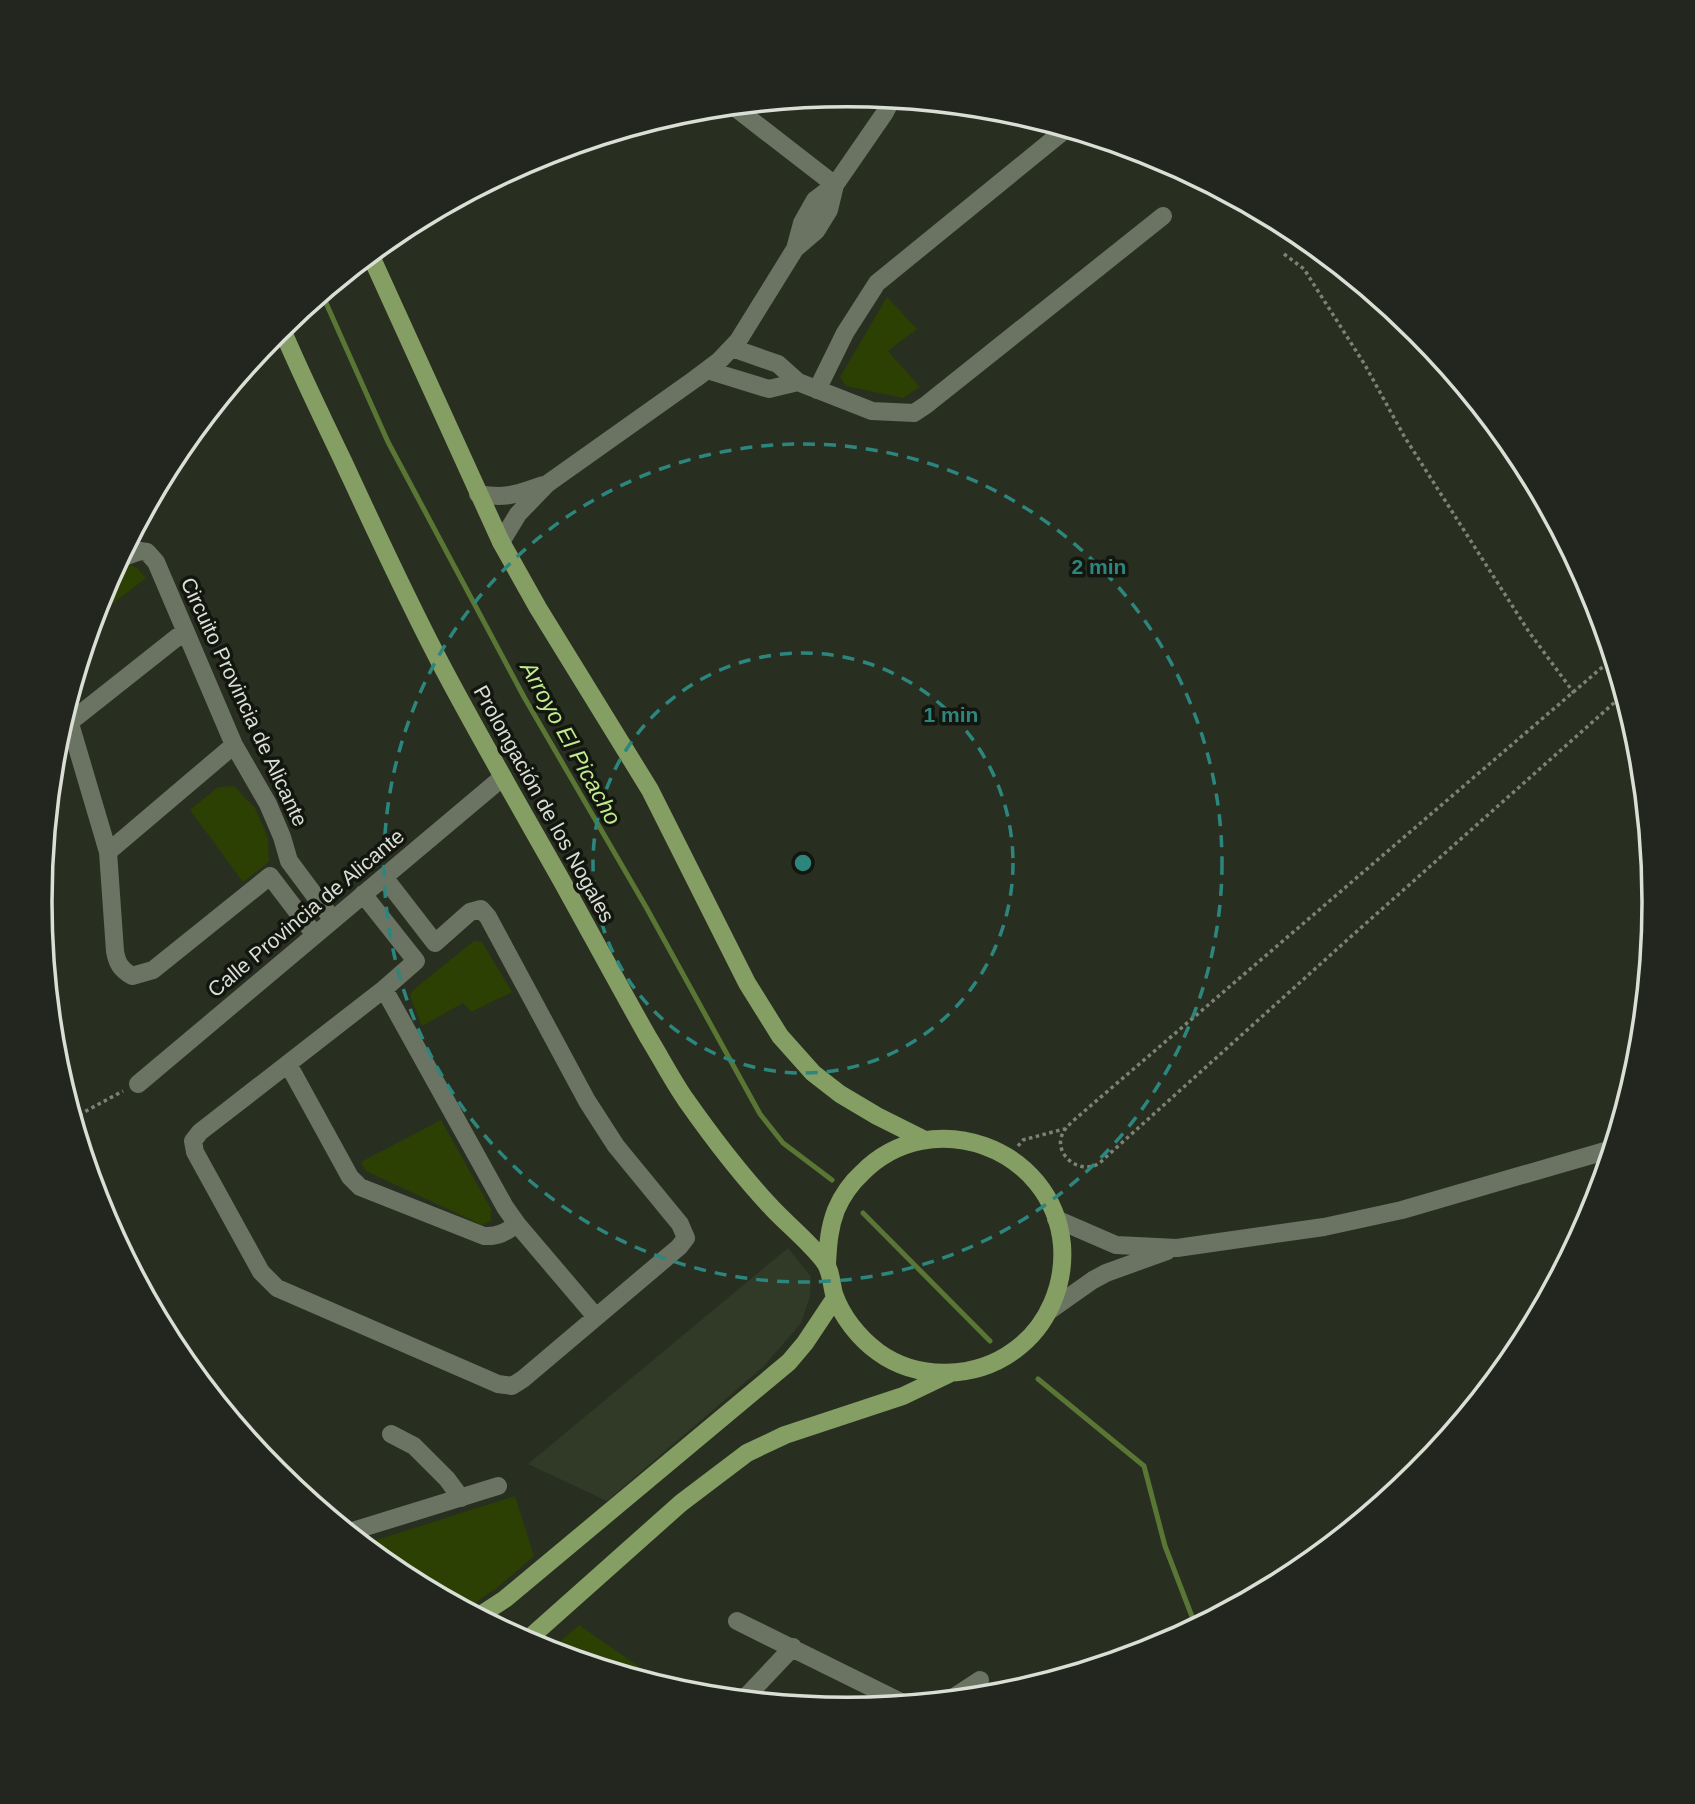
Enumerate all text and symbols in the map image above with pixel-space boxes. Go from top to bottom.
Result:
text: 2 min [1072,555,1126,578]
street label: Circuito Provincia de Alicante [177,574,312,830]
water label: Arroyo El Picacho [514,655,627,829]
street label: Prolongación de los Nogales [470,681,619,926]
text: 1 min [924,703,978,726]
street label: Calle Provincia de Alicante [203,824,408,1001]
centre of rings [791,851,815,875]

